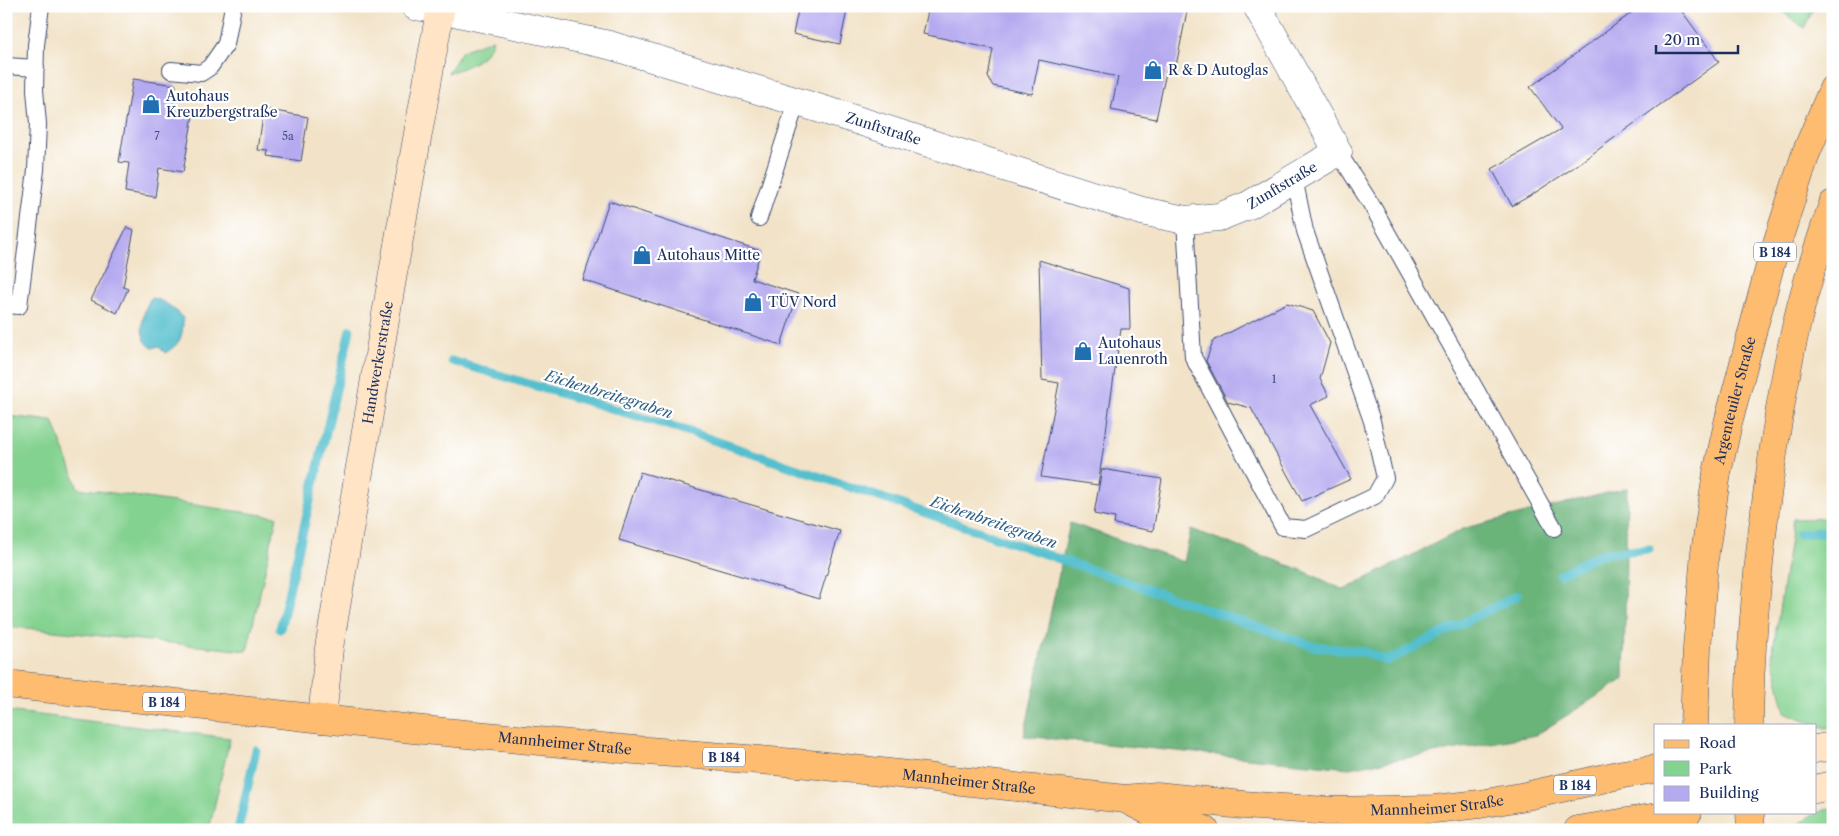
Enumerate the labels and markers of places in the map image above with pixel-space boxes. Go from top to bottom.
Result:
shop icon: R & D Autoglas [1142,59,1164,81]
place label: R & D Autoglas [1168,61,1268,79]
place label: Autohaus Kreuzbergstraße [165,87,278,121]
shop icon: Autohaus Kreuzbergstraße [140,93,162,115]
shop icon: Autohaus Mitte [631,244,653,266]
place label: Autohaus Mitte [656,246,760,264]
shop icon: TÜV Nord [742,291,764,313]
place label: TÜV Nord [768,293,837,311]
place label: Autohaus Lauenroth [1097,334,1168,368]
shop icon: Autohaus Lauenroth [1072,340,1094,362]

